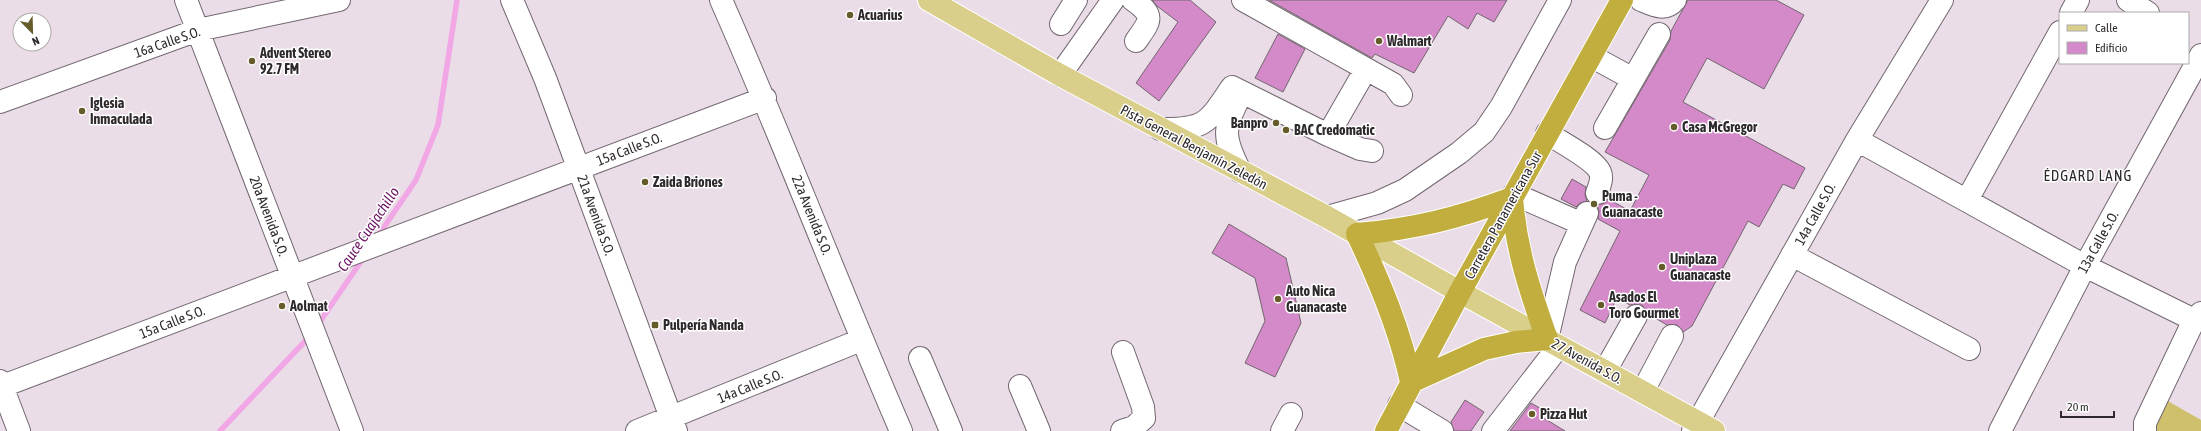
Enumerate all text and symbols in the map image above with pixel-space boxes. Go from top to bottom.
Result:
place label: Acuarius [857,7,902,23]
marker: Acuarius [845,10,855,20]
north arrow [12,12,52,52]
legend [2059,12,2189,64]
text: Calle [2095,21,2118,35]
street label: 16a Calle S.O. [132,23,202,61]
place label: Walmart [1386,33,1432,49]
text: N [31,34,41,48]
marker: Walmart [1374,36,1384,46]
text: Edificio [2095,41,2128,55]
place label: Advent Stereo 92.7 FM [259,45,332,77]
marker: Advent Stereo 92.7 FM [247,56,257,66]
place label: Iglesia Inmaculada [90,95,153,127]
street label: Pista General Benjamín Zeledón [1118,101,1270,193]
marker: Iglesia Inmaculada [77,106,87,116]
place label: Banpro [1231,115,1268,131]
marker: Banpro [1271,118,1281,128]
place label: Casa McGregor [1682,119,1758,135]
place label: BAC Credomatic [1294,122,1375,138]
marker: Casa McGregor [1669,122,1679,132]
marker: BAC Credomatic [1281,125,1291,135]
street label: 15a Calle S.O. [594,129,664,169]
street label: Carretera Panamericana Sur [1461,147,1545,282]
district label: ÉDGARD LANG [2043,167,2133,184]
street label: 21a Avenida S.O. [574,173,618,257]
street label: 22a Avenida S.O. [789,173,835,257]
street label: 20a Avenida S.O. [246,174,292,258]
place label: Zaida Briones [653,174,723,190]
marker: Zaida Briones [640,177,650,187]
street label: 14a Calle S.O. [1791,180,1839,248]
water label: Cauce Cuajachillo [334,184,402,274]
place label: Puma - Guanacaste [1602,188,1663,220]
marker: Puma - Guanacaste [1589,199,1599,209]
street label: 13a Calle S.O. [2074,208,2122,276]
place label: Uniplaza Guanacaste [1670,251,1731,283]
marker: Uniplaza Guanacaste [1657,262,1667,272]
place label: Auto Nica Guanacaste [1285,283,1347,315]
place label: Asados El Toro Gourmet [1608,289,1679,321]
marker: Auto Nica Guanacaste [1273,294,1283,304]
place label: Aolmat [289,298,328,314]
marker: Asados El Toro Gourmet [1596,300,1606,310]
marker: Aolmat [277,301,287,311]
street label: 15a Calle S.O. [137,302,207,342]
place label: Pulpería Nanda [663,317,744,333]
marker: Pulpería Nanda [650,320,660,330]
street label: 27 Avenida S.O. [1549,335,1625,387]
street label: 14a Calle S.O. [715,366,785,406]
scale bar [2061,393,2114,419]
text: 20 m [2067,400,2089,414]
place label: Pizza Hut [1540,406,1587,422]
marker: Pizza Hut [1527,409,1537,419]

